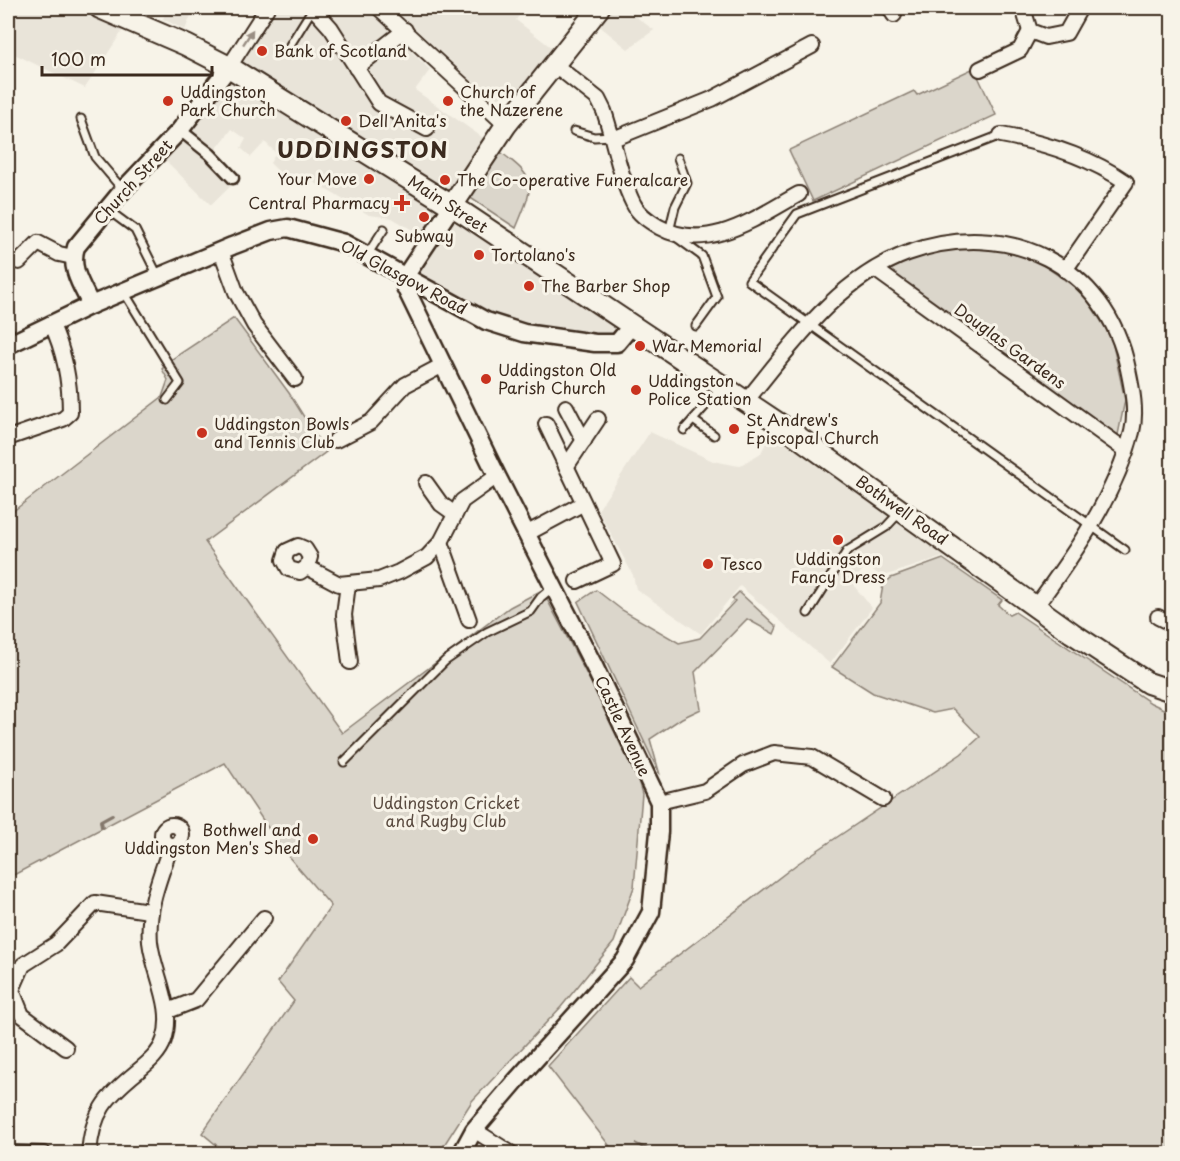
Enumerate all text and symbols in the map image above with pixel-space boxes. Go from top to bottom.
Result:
one-way arrow [242,30,254,46]
place label: Bank of Scotland [274,38,407,62]
scale bar [42,39,212,77]
marker: Bank of Scotland [255,44,269,58]
text: 100 m [51,45,106,72]
place label: Uddingston Park Church [180,79,276,121]
place label: Church of the Nazerene [460,79,563,121]
marker: Uddingston Park Church [161,94,175,108]
marker: Church of the Nazerene [441,94,455,108]
place label: Dell Anita's [358,108,446,132]
marker: Dell Anita's [339,114,353,128]
district label: UDDINGSTON [277,132,449,165]
street label: Church Street [87,133,178,229]
place label: Your Move [277,166,357,190]
place label: The Co-operative Funeralcare [457,167,688,191]
street label: Main Street [404,168,494,238]
marker: Your Move [362,172,376,186]
marker: The Co-operative Funeralcare [438,173,452,187]
place label: Central Pharmacy [248,190,390,214]
marker: Central Pharmacy [395,196,409,210]
marker: Subway [417,210,431,224]
place label: Subway [394,223,454,247]
street label: Old Glasgow Road [337,233,472,320]
place label: Tortolano's [491,242,575,266]
marker: Tortolano's [472,248,486,262]
place label: The Barber Shop [541,273,670,297]
marker: The Barber Shop [522,279,536,293]
street label: Douglas Gardens [950,297,1071,394]
place label: War Memorial [652,333,762,357]
marker: War Memorial [633,339,647,353]
place label: Uddingston Old Parish Church [498,357,616,399]
place label: Uddingston Police Station [648,368,752,410]
marker: Uddingston Old Parish Church [479,372,493,386]
marker: Uddingston Police Station [629,383,643,397]
place label: St Andrew's Episcopal Church [746,407,879,449]
place label: Uddingston Bowls and Tennis Club [214,411,349,453]
marker: St Andrew's Episcopal Church [727,422,741,436]
marker: Uddingston Bowls and Tennis Club [195,426,209,440]
street label: Bothwell Road [852,468,954,550]
marker: Uddingston Fancy Dress [831,533,845,547]
place label: Uddingston Fancy Dress [791,546,885,588]
place label: Tesco [720,551,763,575]
marker: Tesco [701,557,715,571]
street label: Castle Avenue [590,671,658,780]
park label: Uddingston Cricket and Rugby Club [372,790,520,832]
place label: Bothwell and Uddingston Men's Shed [124,817,301,859]
marker: Bothwell and Uddingston Men's Shed [306,832,320,846]

